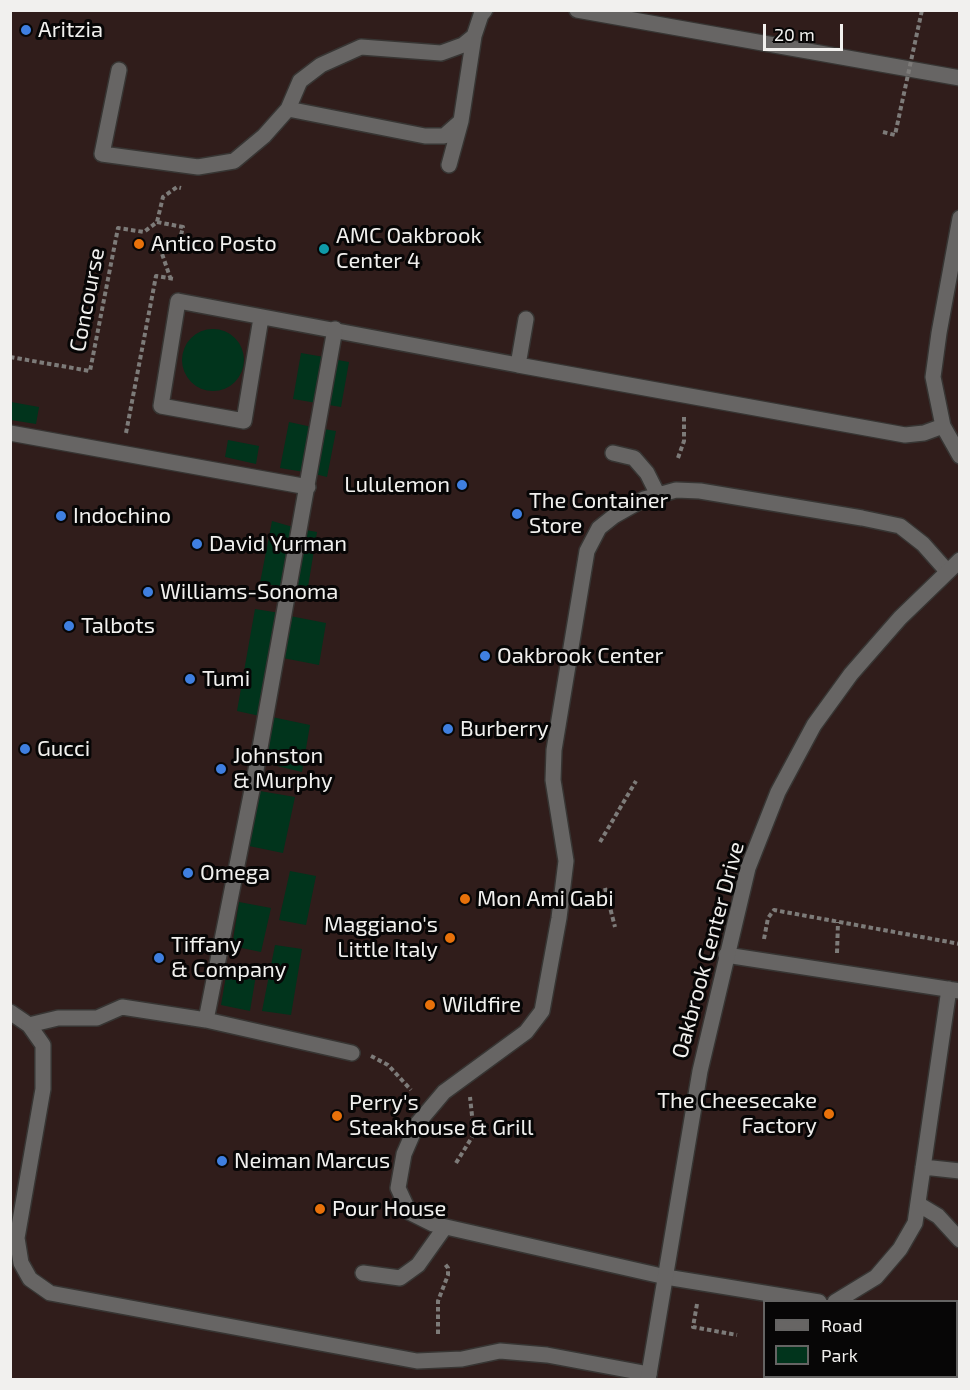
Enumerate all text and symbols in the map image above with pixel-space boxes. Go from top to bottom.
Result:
scale bar [766,12,846,50]
place label: Aritzia [38,17,103,43]
marker: Aritzia [19,23,33,37]
text: 20 m [774,23,815,45]
place label: AMC Oakbrook Center 4 [336,223,482,274]
place label: Antico Posto [151,231,277,257]
marker: Antico Posto [132,237,146,251]
marker: AMC Oakbrook Center 4 [317,242,331,256]
street label: Concourse [64,246,110,354]
place label: Lululemon [344,472,450,498]
marker: Lululemon [455,478,469,492]
place label: The Container Store [529,488,668,540]
place label: Indochino [73,503,171,529]
marker: The Container Store [510,507,524,521]
marker: Indochino [54,509,68,523]
place label: David Yurman [209,531,347,557]
marker: David Yurman [190,537,204,551]
place label: Williams-Sonoma [160,579,338,605]
marker: Williams-Sonoma [141,585,155,599]
place label: Talbots [81,613,155,639]
marker: Talbots [62,619,76,633]
place label: Oakbrook Center [497,643,663,669]
marker: Oakbrook Center [478,649,492,663]
place label: Tumi [202,666,250,692]
marker: Tumi [183,672,197,686]
place label: Burberry [460,716,549,742]
marker: Burberry [441,722,455,736]
place label: Gucci [37,736,90,762]
marker: Gucci [18,742,32,756]
place label: Johnston & Murphy [233,743,333,794]
marker: Johnston & Murphy [214,762,228,776]
street label: Oakbrook Center Drive [666,839,750,1061]
place label: Omega [200,860,270,886]
marker: Omega [181,866,195,880]
place label: Mon Ami Gabi [477,886,614,912]
marker: Mon Ami Gabi [458,892,472,906]
place label: Maggiano's Little Italy [324,912,438,963]
marker: Maggiano's Little Italy [443,931,457,945]
place label: Tiffany & Company [171,932,286,984]
marker: Tiffany & Company [152,951,166,965]
place label: Wildfire [442,992,521,1018]
marker: Wildfire [423,998,437,1012]
place label: The Cheesecake Factory [657,1088,817,1140]
place label: Perry's Steakhouse & Grill [349,1090,533,1142]
marker: The Cheesecake Factory [822,1107,836,1121]
marker: Perry's Steakhouse & Grill [330,1109,344,1123]
place label: Neiman Marcus [234,1148,390,1174]
marker: Neiman Marcus [215,1154,229,1168]
place label: Pour House [332,1196,446,1222]
marker: Pour House [313,1202,327,1216]
legend [763,1300,958,1378]
text: Road [821,1314,862,1336]
text: Park [821,1344,858,1366]

